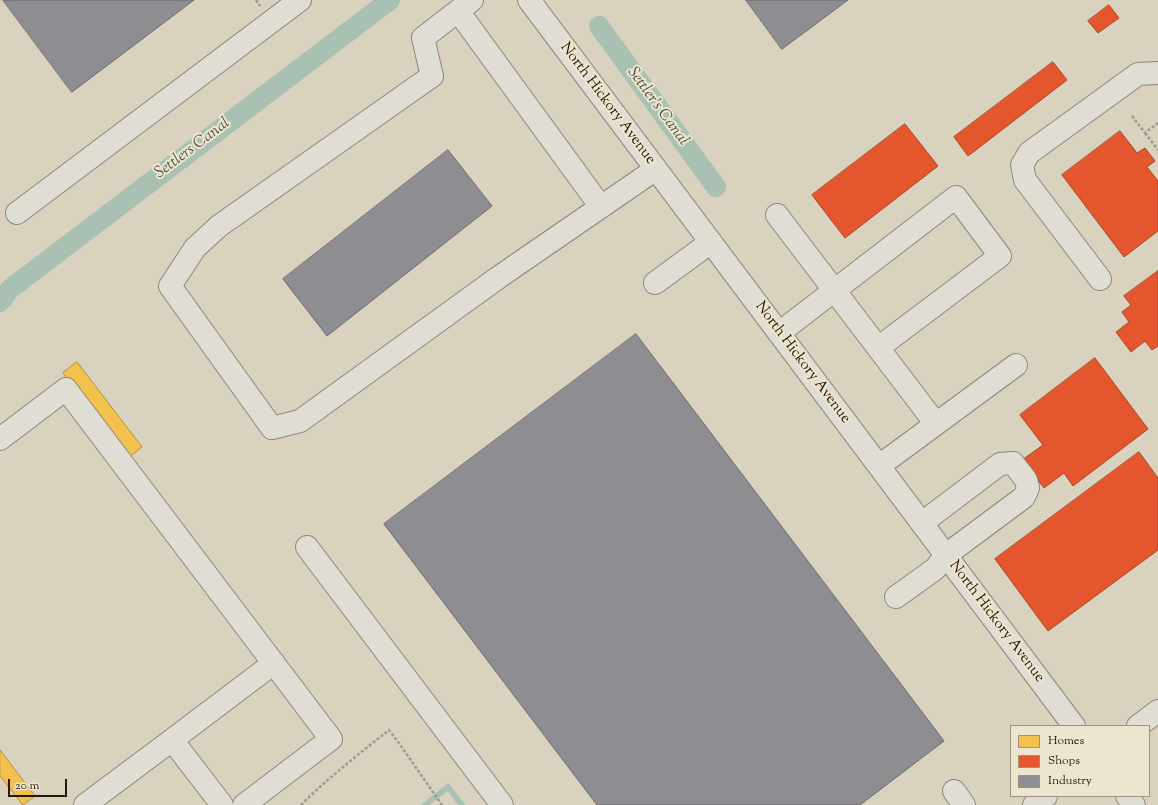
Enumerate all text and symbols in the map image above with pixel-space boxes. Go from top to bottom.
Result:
street label: North Hickory Avenue [555,39,659,169]
water label: Settler's Canal [622,64,692,150]
water label: Settlers Canal [152,115,234,183]
street label: North Hickory Avenue [750,298,854,428]
street label: North Hickory Avenue [944,557,1048,687]
legend [1010,725,1150,797]
text: Homes [1048,732,1084,750]
text: Shops [1048,752,1080,770]
scale bar [10,771,69,797]
text: Industry [1048,772,1092,790]
text: 20 m [15,777,39,795]

